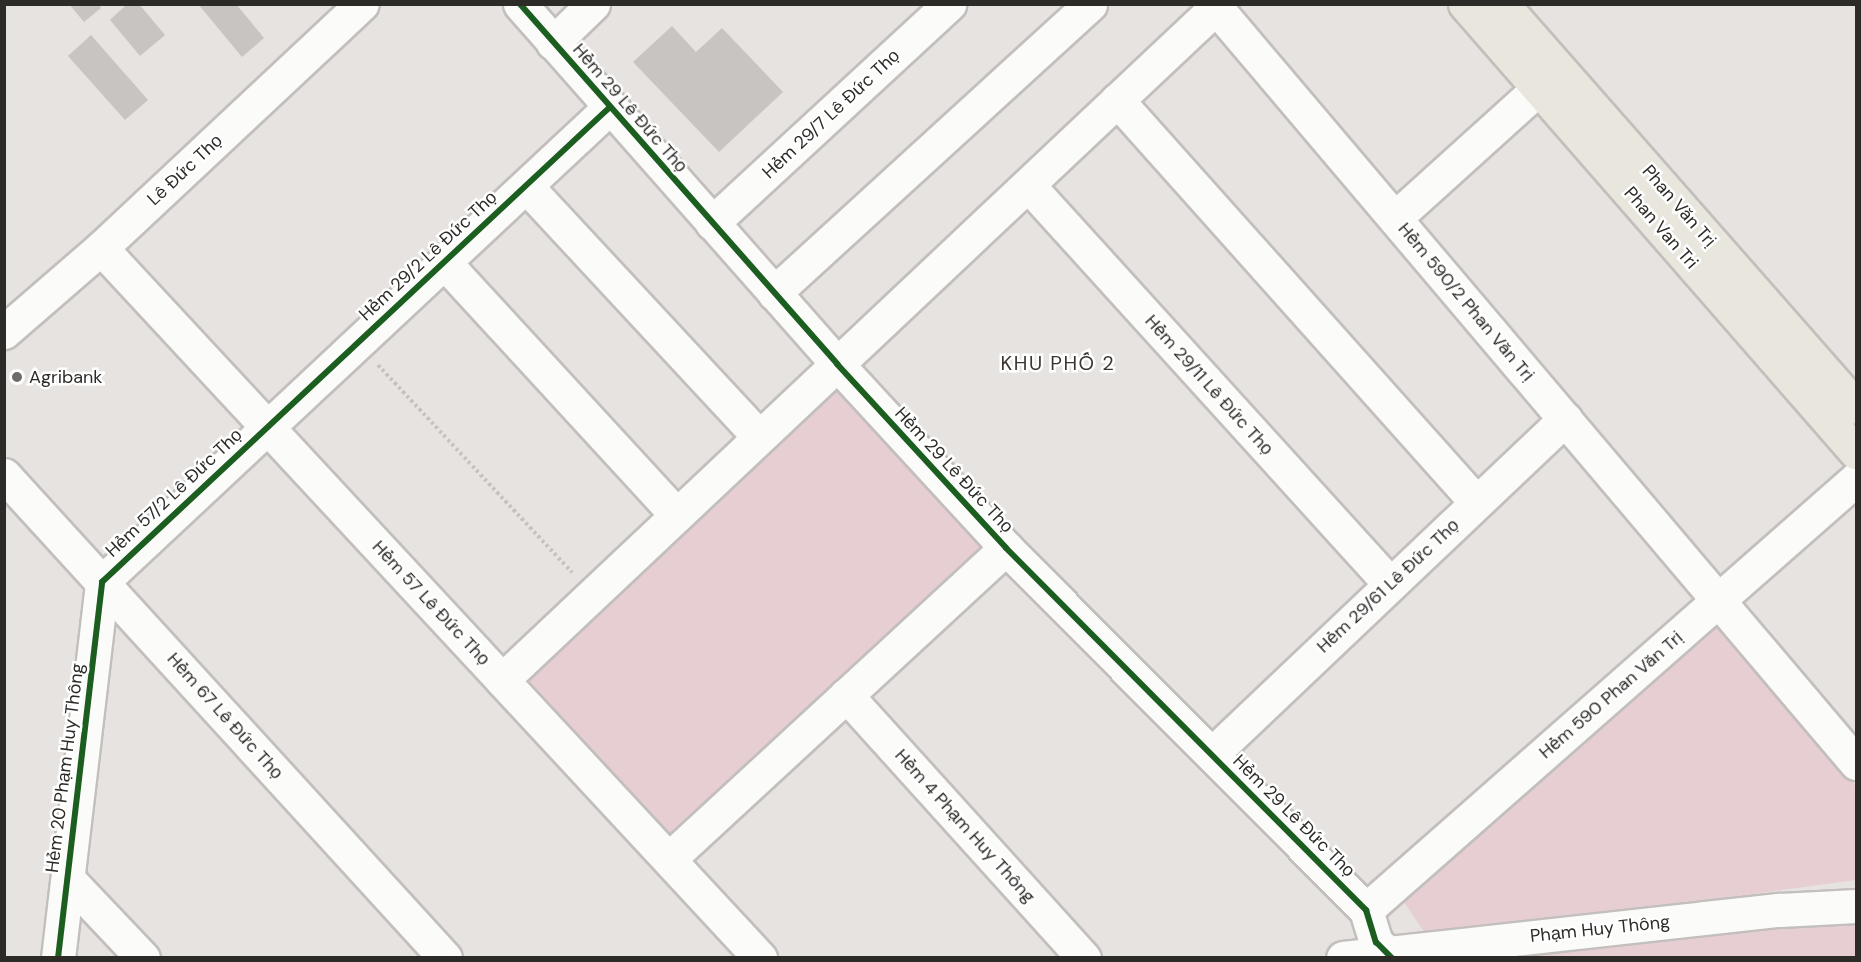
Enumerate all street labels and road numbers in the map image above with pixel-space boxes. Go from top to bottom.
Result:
street label: Hẻm 29 Lê Đức Thọ [568,39,692,177]
street label: Hẻm 29/7 Lê Đức Thọ [758,45,904,183]
street label: Lê Đức Thọ [143,130,227,210]
street label: Phan Văn Trị [1638,161,1720,251]
street label: Phan Van Tri [1619,183,1703,273]
street label: Hẻm 29/2 Lê Đức Thọ [355,187,501,325]
street label: Hẻm 590/2 Phan Văn Trị [1393,218,1539,386]
street label: Hẻm 29/11 Lê Đức Thọ [1140,310,1278,460]
street label: Hẻm 29 Lê Đức Thọ [890,403,1018,537]
street label: Hẻm 57/2 Lê Đức Thọ [101,424,247,562]
street label: Hẻm 29/61 Lê Đức Thọ [1312,515,1464,657]
street label: Hẻm 57 Lê Đức Thọ [368,536,494,670]
street label: Hẻm 590 Phan Văn Trị [1535,627,1687,763]
street label: Hẻm 67 Lê Đức Thọ [163,648,287,784]
street label: Hẻm 20 Phạm Huy Thông [41,662,89,874]
street label: Hẻm 4 Phạm Huy Thông [890,745,1040,907]
street label: Hẻm 29 Lê Đức Thọ [1228,750,1360,882]
street label: Phạm Huy Thông [1529,911,1671,947]

